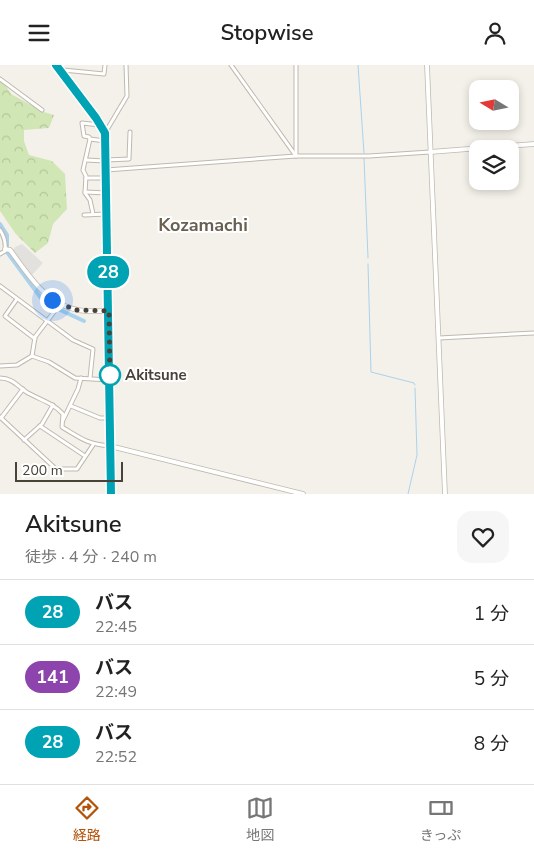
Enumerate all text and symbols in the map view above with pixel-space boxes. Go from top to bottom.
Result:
text: Stopwise [220,18,314,48]
icon: menu [25,19,53,47]
icon: person [481,19,509,47]
north arrow [469,80,519,130]
map controls [469,80,519,190]
button: layers [469,140,519,190]
district label: Kozamachi [158,213,248,237]
line badge: 28 [86,256,130,288]
text: 28 [97,260,119,284]
your location [40,288,65,313]
marker: Akitsune [99,364,121,386]
place label: Akitsune [125,365,187,385]
scale bar [15,459,122,482]
text: 200 m [22,461,63,480]
text: Akitsune [25,508,122,540]
button: heart [457,511,509,563]
text: 徒歩 · 4 分 · 240 m [25,546,157,568]
text: バス [95,590,133,616]
text: 28 [42,600,63,624]
text: 1 分 [474,601,509,627]
text: 22:45 [95,616,137,638]
text: バス [95,655,133,681]
text: 141 [36,665,69,689]
text: 5 分 [474,666,509,692]
text: 22:49 [95,681,137,703]
text: バス [95,720,133,746]
text: 28 [42,730,63,754]
text: 8 分 [474,731,509,757]
text: 22:52 [95,746,137,768]
tab: 経路 [73,794,101,845]
tab: 地図 [246,794,274,845]
tab: きっぷ [420,794,461,845]

